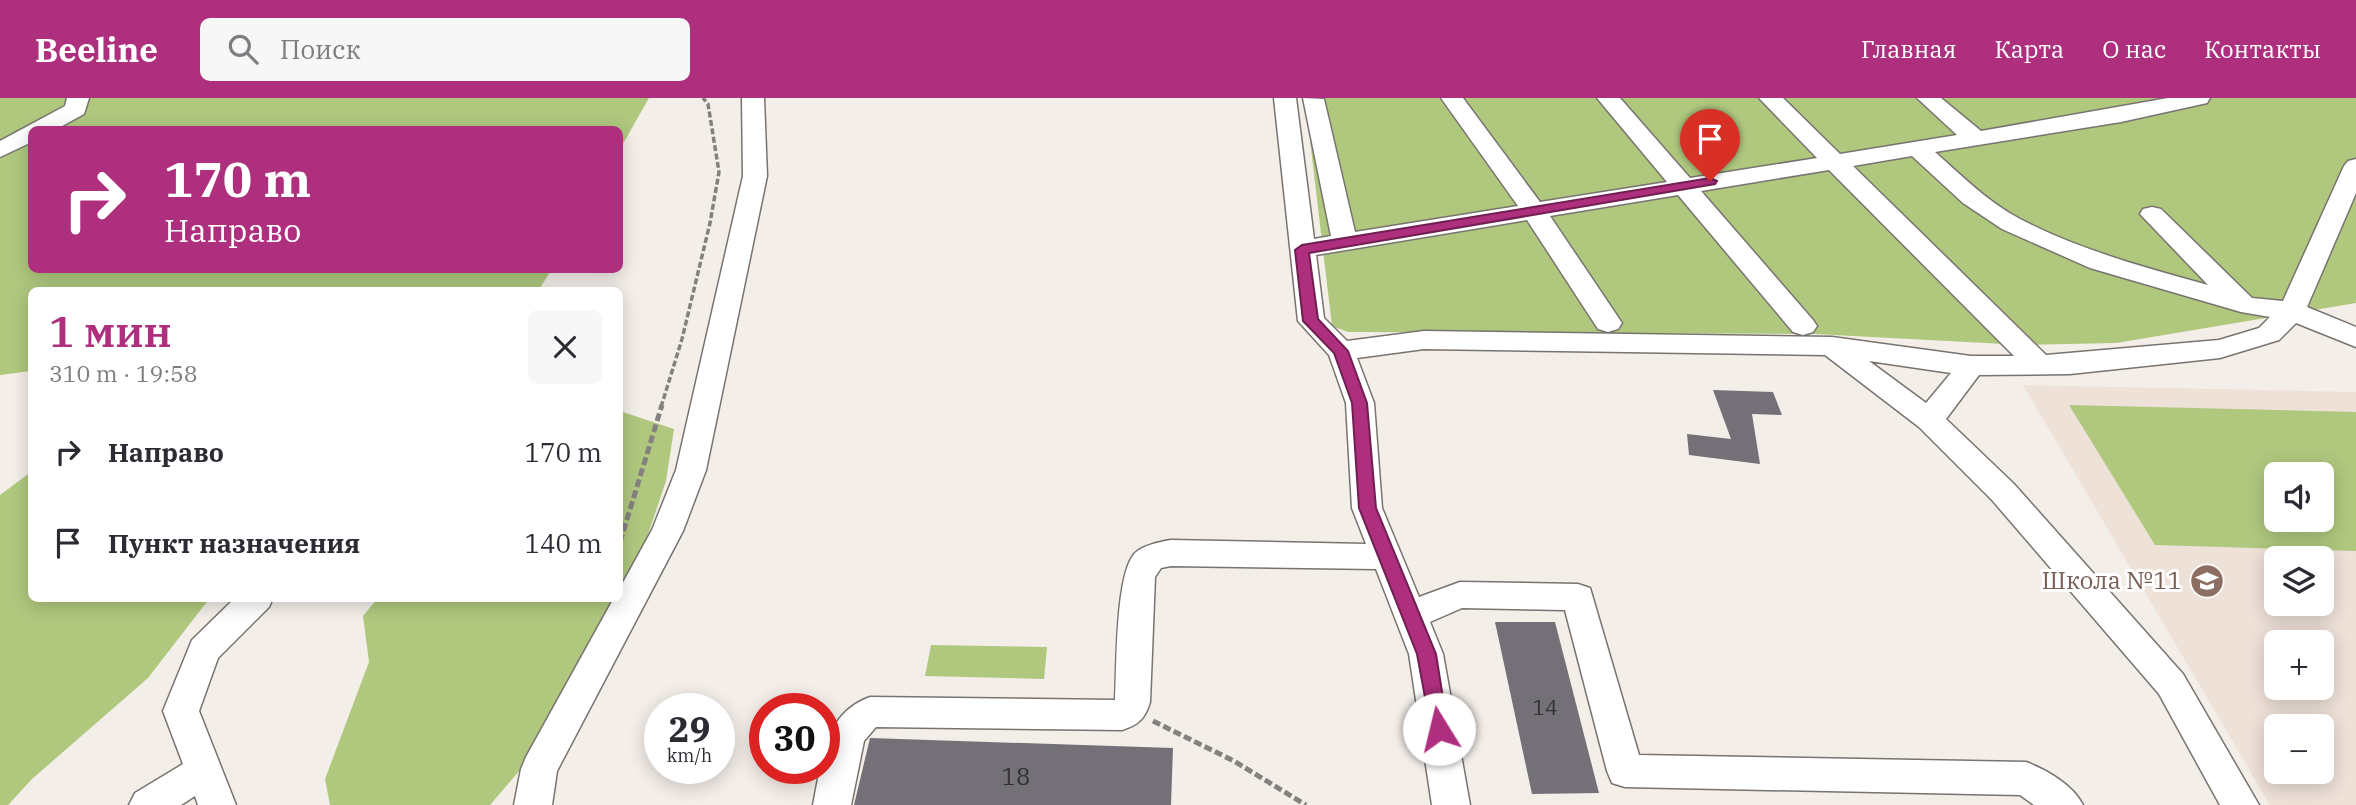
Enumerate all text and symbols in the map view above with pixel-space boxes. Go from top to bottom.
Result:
search box [200,18,690,81]
text: Beeline [35,28,158,71]
icon: search [224,30,262,68]
text: Поиск [280,32,361,66]
text: Главная [1861,33,1957,65]
text: Карта [1995,33,2064,65]
text: О нас [2102,33,2166,65]
text: Контакты [2204,33,2321,65]
pin [1680,109,1740,181]
icon: arrive [1691,120,1729,158]
text: 170 m [164,147,311,210]
icon: right [49,154,140,245]
text: Направо [164,209,301,251]
text: 1 мин [49,304,172,359]
button: close [528,310,602,384]
text: 310 m · 19:58 [49,358,198,388]
icon: right [49,433,87,471]
text: Направо [108,435,224,469]
text: 170 m [524,435,602,469]
map controls [2264,462,2334,784]
button: sound [2264,462,2334,532]
icon: arrive [49,524,87,562]
text: Пункт назначения [108,526,360,560]
text: 140 m [524,526,602,560]
button: layers [2264,546,2334,616]
school or university icon: Школа №11 [2188,562,2226,600]
place label: Школа №11 [2042,564,2182,596]
button: + [2264,630,2334,700]
position arrow [1402,692,1476,766]
speed limit sign: 30 [749,693,840,784]
house number: 14 [1532,693,1558,721]
text: 29 [668,706,711,752]
button: − [2264,714,2334,784]
text: km/h [667,744,712,767]
house number: 18 [1002,760,1030,792]

